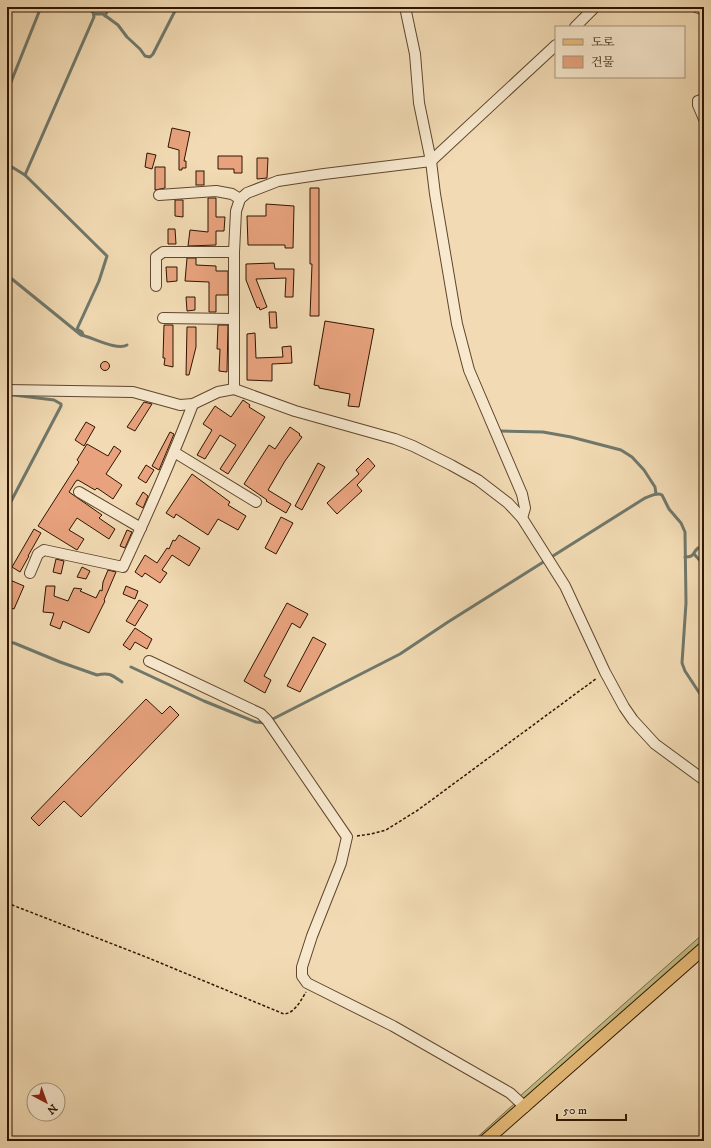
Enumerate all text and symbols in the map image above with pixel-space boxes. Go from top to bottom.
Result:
legend [555,26,685,78]
text: 도로 [591,35,615,50]
text: 건물 [591,55,615,70]
north arrow [26,1082,66,1122]
scale bar [557,1096,626,1122]
text: N [44,1101,60,1117]
text: 50 m [563,1103,587,1118]

